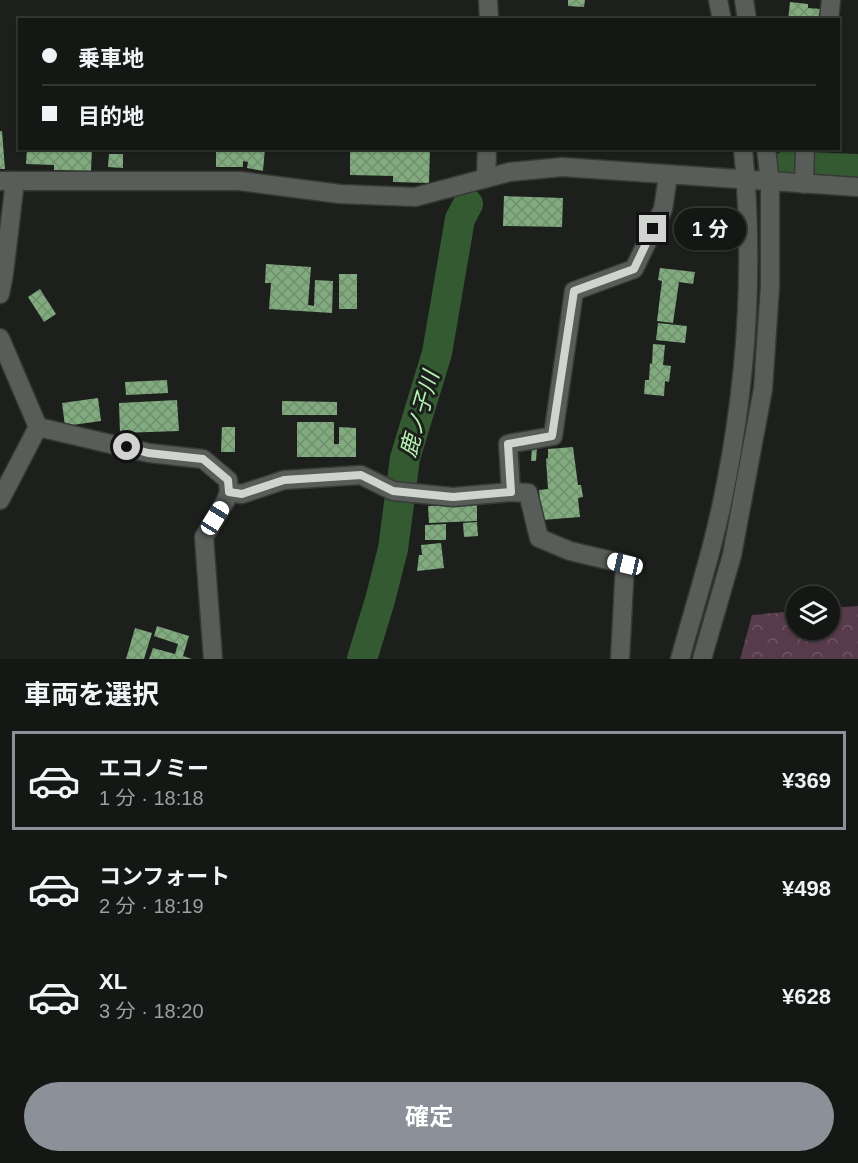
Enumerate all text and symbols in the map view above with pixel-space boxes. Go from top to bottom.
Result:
text: 乗車地 [78,46,144,71]
text: 目的地 [78,104,144,129]
callout: 1 分 [674,208,746,250]
route end [639,215,666,242]
text: 1 分 [692,218,728,240]
water label: 鹿ノ子川 [395,366,444,460]
route start [113,433,140,460]
car [198,498,232,538]
car [605,551,645,577]
map controls [786,586,840,640]
button: layers [786,586,840,640]
text: 車両を選択 [24,680,159,710]
icon: car [27,754,81,808]
text: エコノミー [99,756,209,781]
text: ¥369 [782,768,831,793]
text: 1 分 · 18:18 [99,787,204,809]
icon: car [27,862,81,916]
text: コンフォート [99,864,230,889]
text: ¥498 [782,876,831,901]
text: 2 分 · 18:19 [99,895,204,917]
text: XL [99,969,127,994]
icon: car [27,970,81,1024]
text: ¥628 [782,984,831,1009]
text: 3 分 · 18:20 [99,1000,204,1022]
button: 確定 [24,1082,834,1151]

